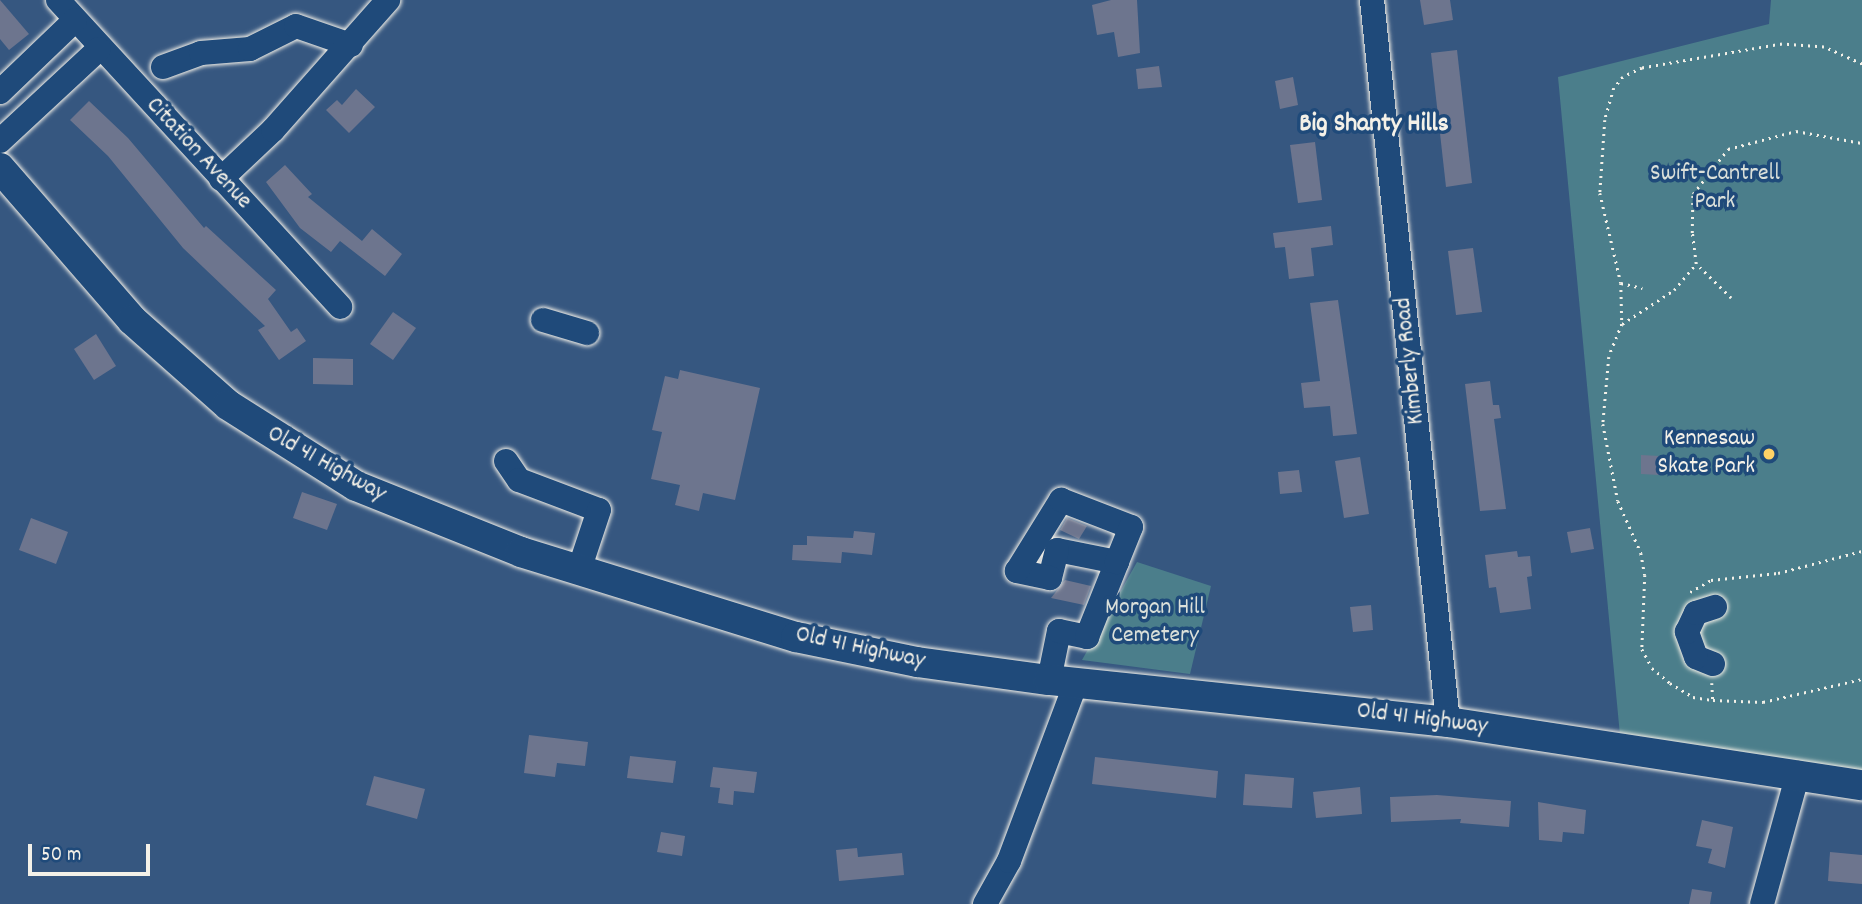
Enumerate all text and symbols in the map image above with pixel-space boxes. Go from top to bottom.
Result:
street label: Citation Avenue [139,92,257,216]
district label: Big Shanty Hills [1299,109,1449,141]
park label: Swift-Cantrell Park [1650,161,1780,217]
street label: Kimberly Road [1390,296,1432,426]
street label: Old 41 Highway [261,421,391,509]
place label: Kennesaw Skate Park [1658,426,1755,482]
marker: Kennesaw Skate Park [1761,446,1777,462]
park label: Morgan Hill Cemetery [1105,595,1205,651]
street label: Old 41 Highway [793,621,927,677]
street label: Old 41 Highway [1355,698,1489,742]
scale bar [32,830,154,874]
text: 50 m [41,841,81,871]

